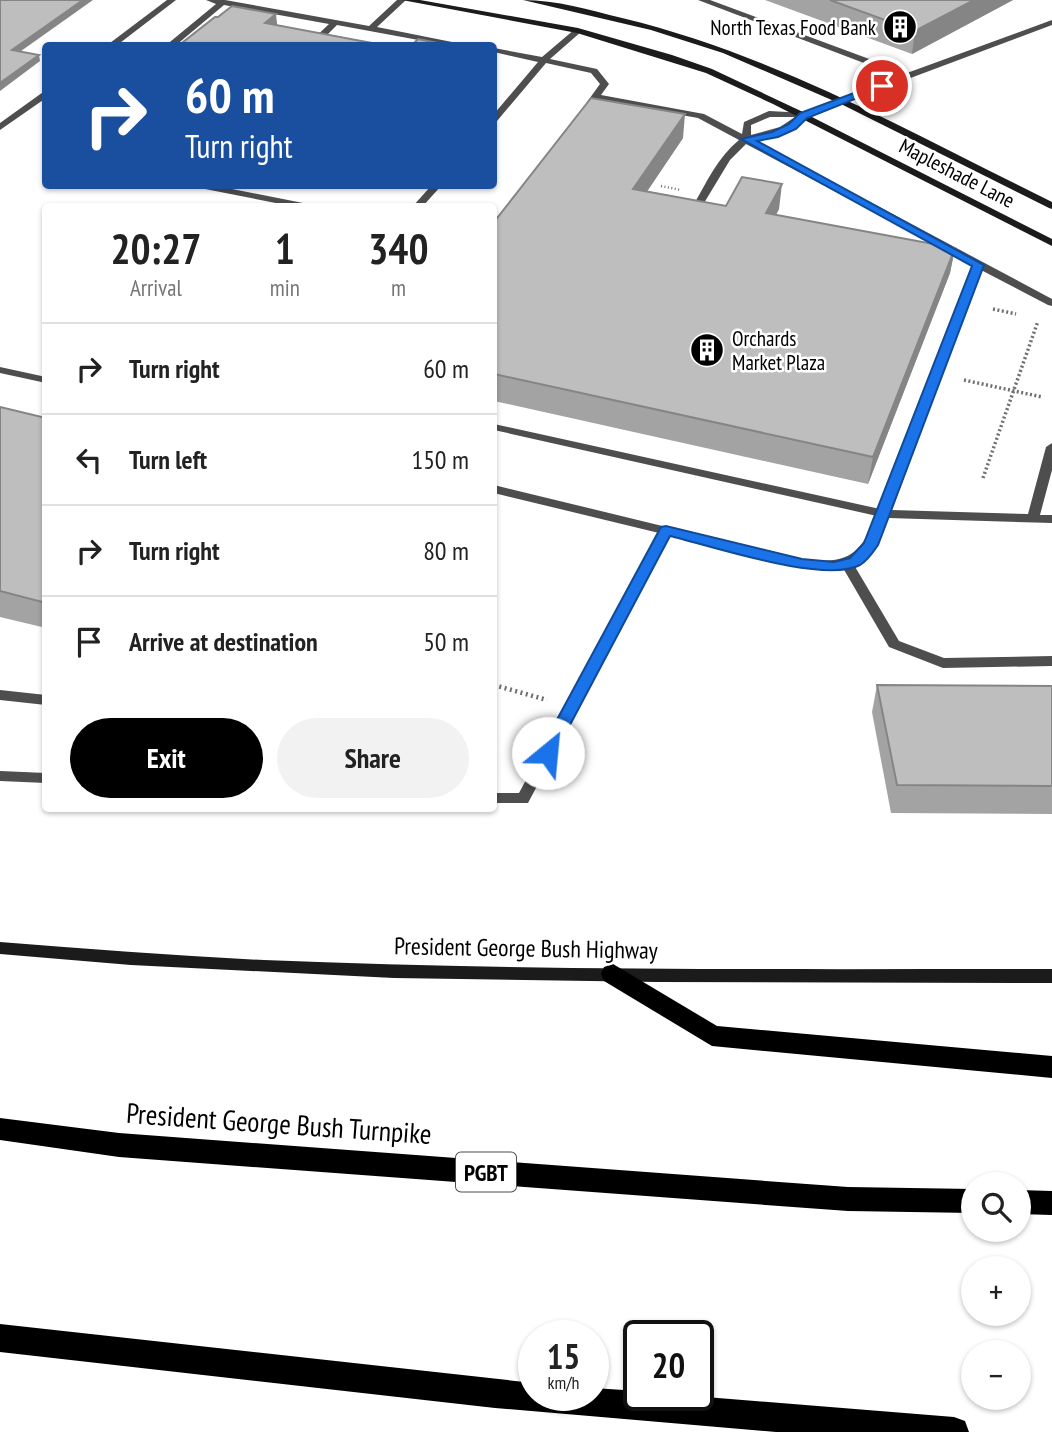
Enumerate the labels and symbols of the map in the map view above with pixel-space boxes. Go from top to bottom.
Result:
building icon: North Texas Food Bank [881,8,919,46]
place label: North Texas Food Bank [710,14,876,41]
pin [852,56,912,116]
street label: Mapleshade Lane [895,132,1019,214]
place label: Orchards Market Plaza [732,325,825,376]
building icon: Orchards Market Plaza [688,331,726,369]
position arrow [511,716,585,790]
street label: President George Bush Highway [394,930,658,966]
street label: President George Bush Turnpike [125,1094,433,1152]
road number: PGBT [456,1152,516,1191]
speed limit sign: 20 [623,1320,714,1411]

